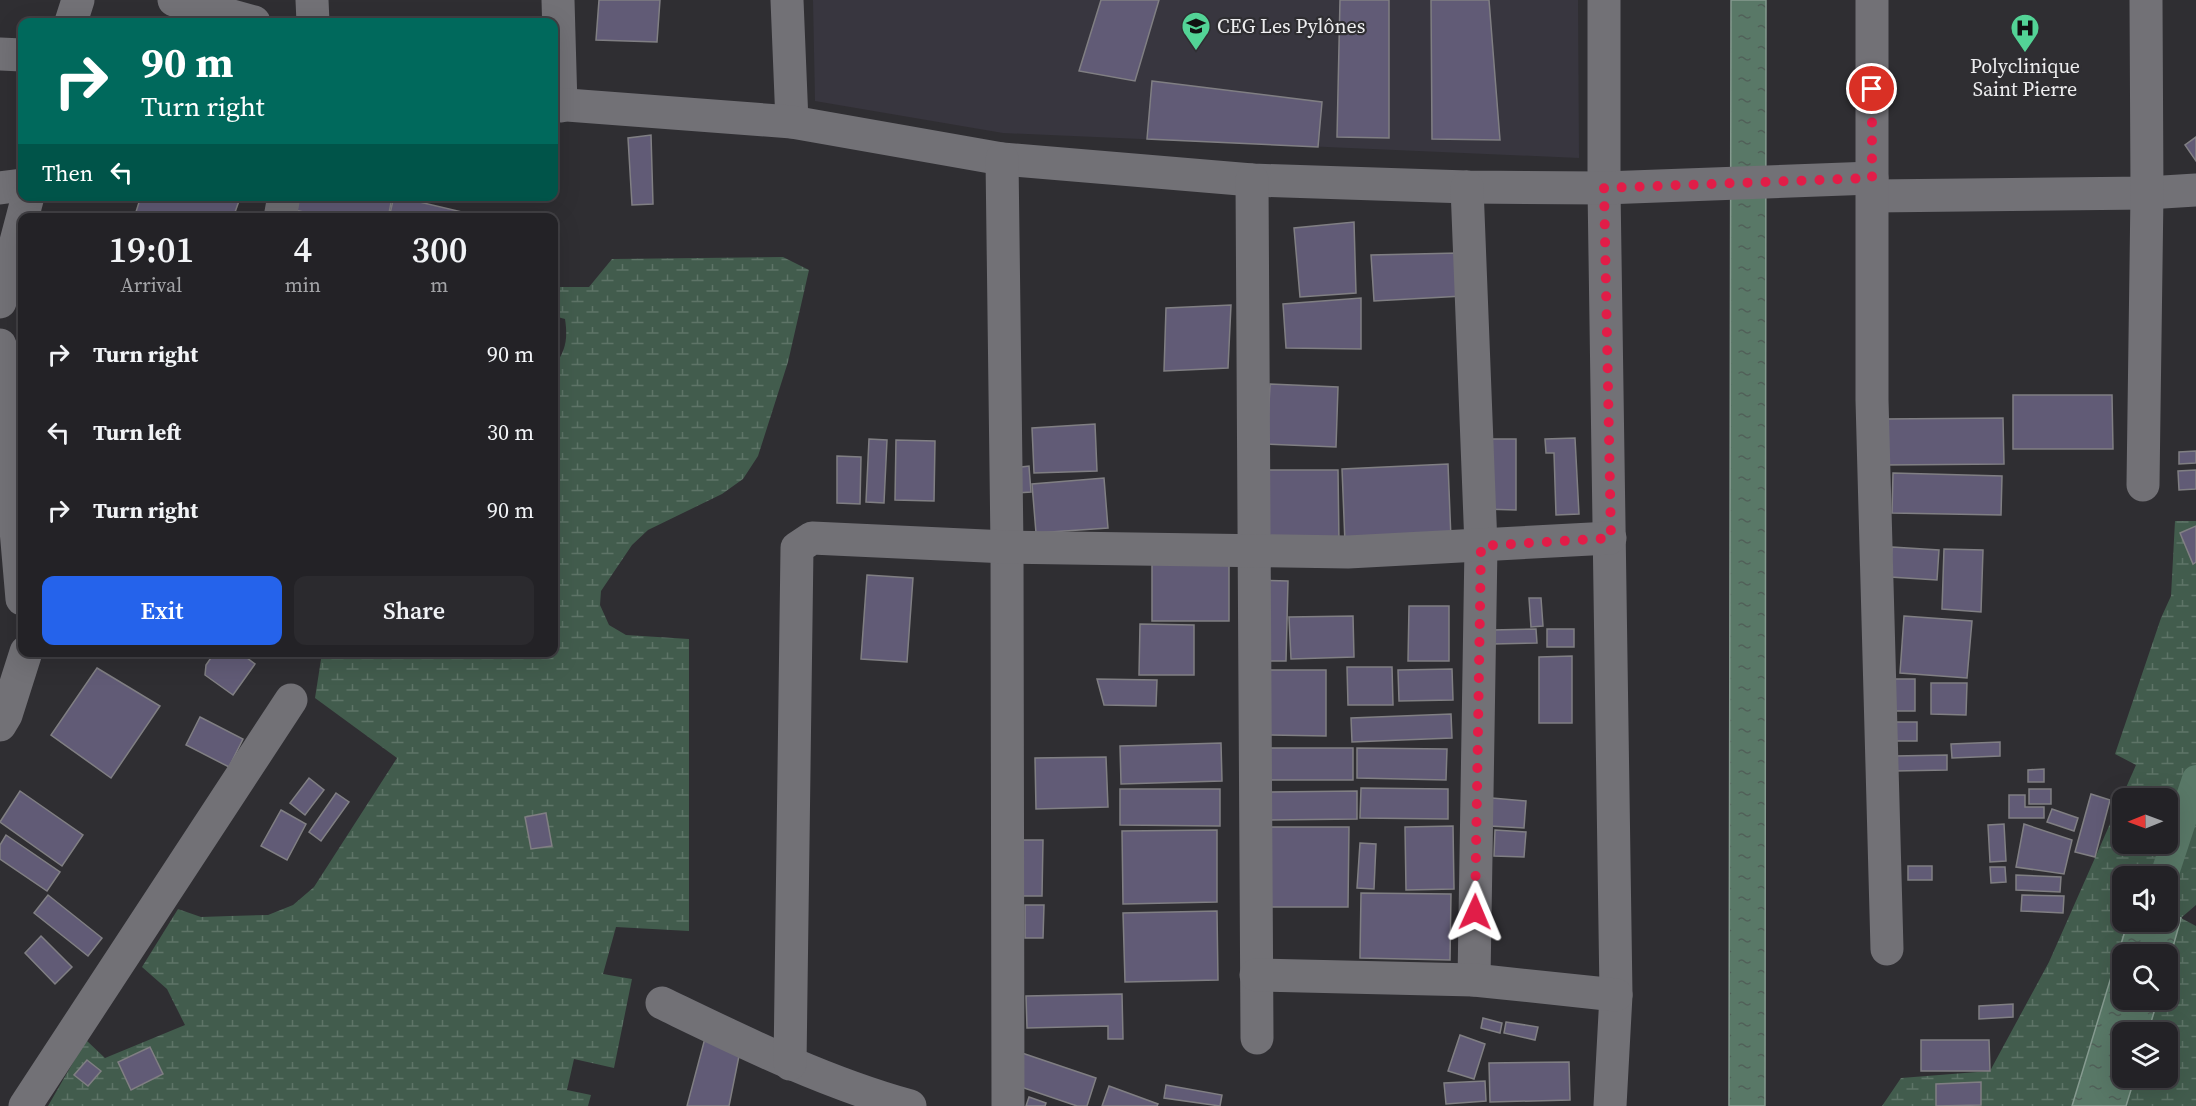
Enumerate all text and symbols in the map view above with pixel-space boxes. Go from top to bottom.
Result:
school or university icon: CEG Les Pylônes [1180,10,1212,52]
place label: CEG Les Pylônes [1217,12,1365,40]
hospital icon: Polyclinique Saint Pierre [2009,12,2041,54]
text: 90 m [141,33,234,91]
icon: right [42,42,120,120]
place label: Polyclinique Saint Pierre [1970,52,2080,103]
pin [1846,63,1897,114]
icon: arrive [1855,72,1888,105]
text: Turn right [141,88,265,125]
icon: left [105,156,138,189]
text: Then [42,158,93,188]
text: 19:01 [109,225,194,274]
text: 4 [293,225,312,274]
text: 300 [411,225,467,274]
text: Arrival [120,271,182,299]
text: min [285,271,321,299]
text: m [430,271,448,299]
icon: right [42,338,75,371]
text: Turn right [93,339,198,369]
text: 90 m [487,339,534,369]
icon: left [42,416,75,449]
text: Turn left [93,417,181,447]
text: 30 m [487,417,534,447]
icon: right [42,494,75,527]
text: Turn right [93,495,198,525]
text: 90 m [487,495,534,525]
button: Exit [42,576,282,645]
button: Share [294,576,534,645]
north arrow [2112,788,2178,854]
map controls [2112,788,2178,1088]
button: sound [2112,866,2178,932]
position arrow [1443,880,1507,944]
button: search [2112,944,2178,1010]
button: layers [2112,1022,2178,1088]

